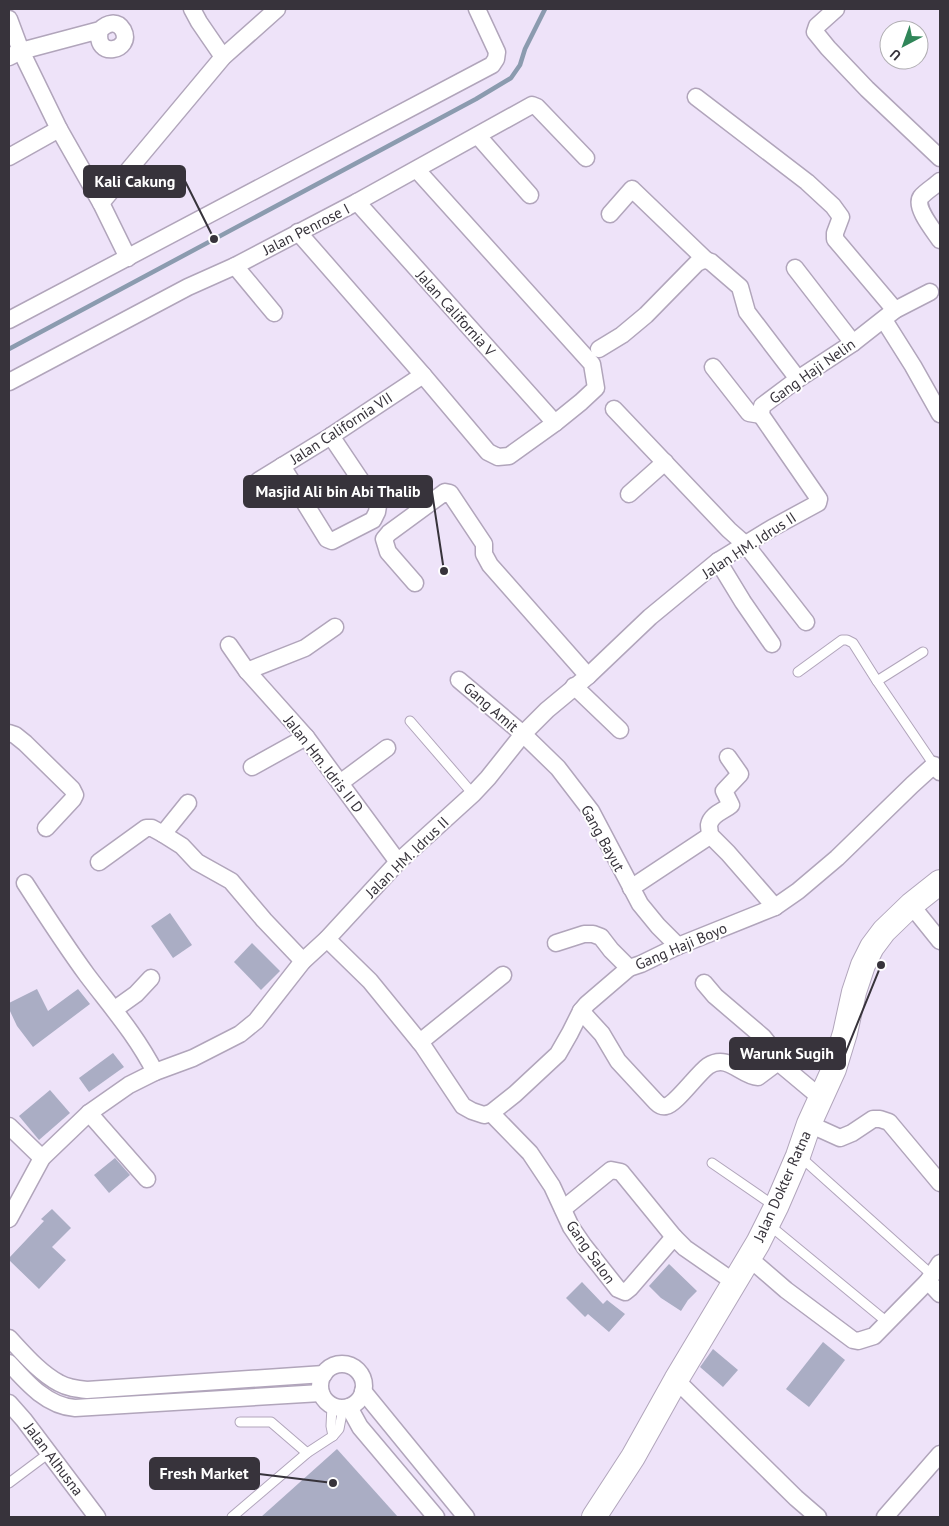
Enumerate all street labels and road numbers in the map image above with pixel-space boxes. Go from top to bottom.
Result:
street label: Jalan Penrose I [258,199,353,259]
street label: Jalan California V [412,265,500,360]
street label: Gang Haji Nelin [765,334,859,408]
street label: Jalan California VII [285,388,396,469]
street label: Jalan HM. Idrus II [697,507,800,583]
street label: Gang Amit [460,678,522,736]
street label: Jalan Hm. Idris II D [279,711,368,817]
street label: Gang Bayut [577,801,629,875]
street label: Jalan HM. Idrus II [361,812,453,902]
street label: Gang Haji Boyo [632,918,730,974]
street label: Jalan Dokter Ratna [749,1128,815,1245]
street label: Gang Salon [562,1217,620,1287]
street label: Jalan Alhusna [20,1418,88,1499]

